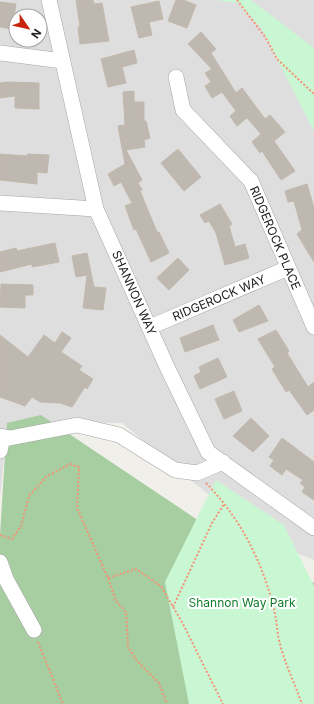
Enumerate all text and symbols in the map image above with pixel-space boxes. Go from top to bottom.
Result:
north arrow [8,8,48,48]
text: N [28,26,44,41]
street label: RIDGEROCK PLACE [247,184,304,292]
street label: SHANNON WAY [109,248,160,338]
street label: RIDGEROCK WAY [170,271,268,324]
park label: Shannon Way Park [189,595,296,610]

